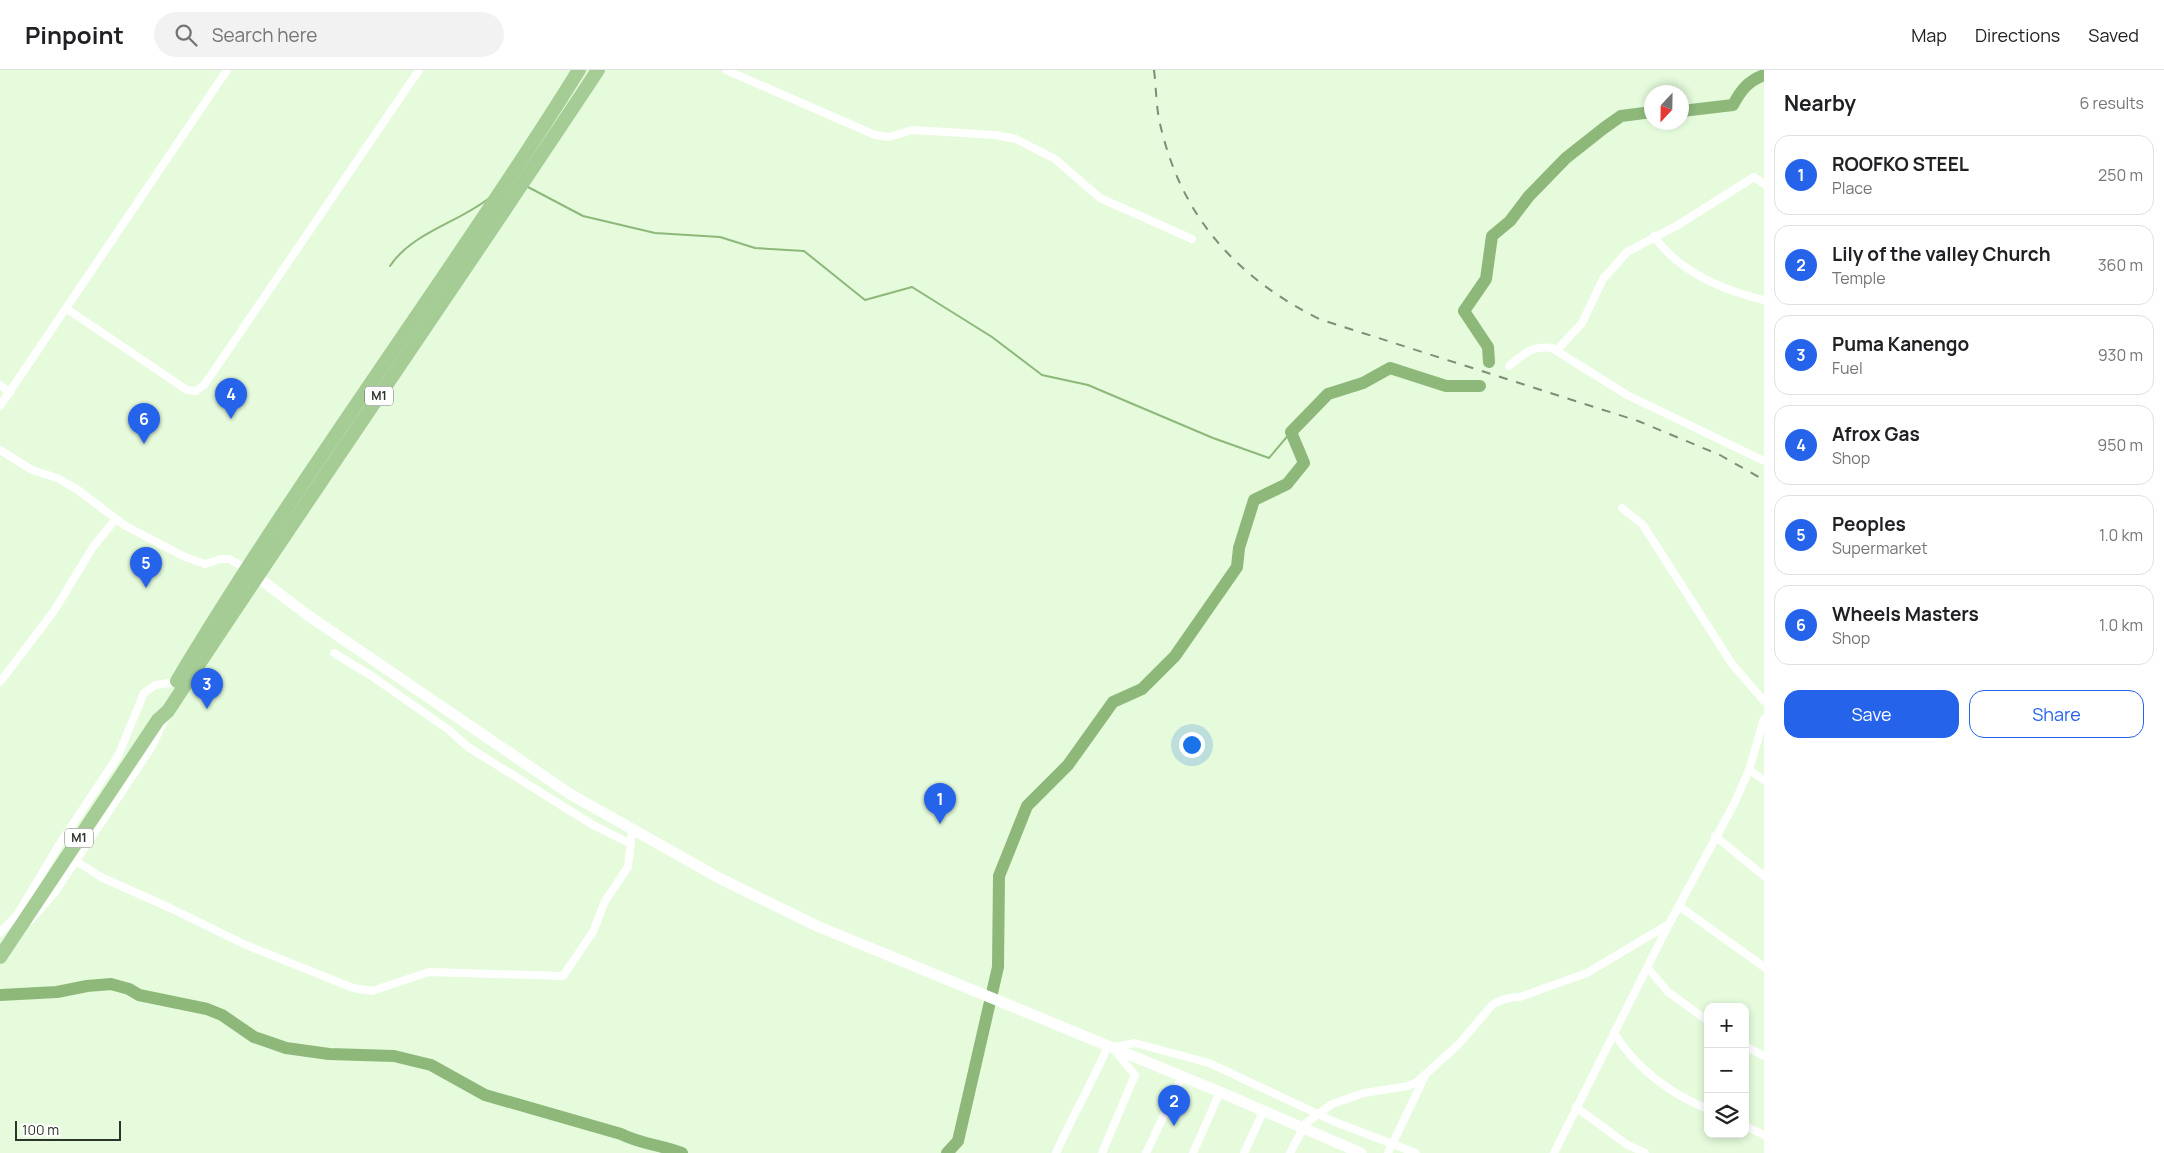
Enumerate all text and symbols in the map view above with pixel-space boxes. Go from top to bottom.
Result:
search box [154,12,504,57]
text: Pinpoint [25,18,124,51]
icon: search [172,21,200,49]
text: Search here [212,22,317,48]
text: Map [1911,23,1947,47]
text: Directions [1975,23,2060,47]
text: Saved [2088,23,2139,47]
north arrow [1644,85,1689,130]
text: Nearby [1784,89,1856,117]
text: 6 results [2079,92,2144,114]
text: ROOFKO STEEL [1832,151,1969,177]
text: 1 [1797,164,1805,186]
text: 250 m [2098,164,2143,186]
text: Place [1832,177,1872,199]
text: Lily of the valley Church [1832,241,2051,267]
text: 2 [1796,254,1806,276]
text: 360 m [2098,254,2143,276]
text: Temple [1832,267,1886,289]
text: Puma Kanengo [1832,331,1969,357]
text: 3 [1796,344,1806,366]
text: 930 m [2098,344,2143,366]
text: Fuel [1832,357,1863,379]
pin: 4 [215,378,247,419]
road number: M1 [365,386,393,406]
pin: 6 [128,403,160,444]
text: Afrox Gas [1832,421,1920,447]
text: 4 [1796,434,1806,456]
text: 950 m [2097,434,2143,456]
text: Shop [1832,447,1870,469]
text: Peoples [1832,511,1906,537]
text: 5 [1796,524,1806,546]
text: 1.0 km [2099,524,2143,546]
text: Supermarket [1832,537,1928,559]
pin: 5 [130,547,162,588]
text: Wheels Masters [1832,601,1979,627]
text: 6 [1796,614,1806,636]
text: 1.0 km [2099,614,2143,636]
text: Shop [1832,627,1870,649]
pin: 3 [191,668,223,709]
button: Save [1784,690,1959,738]
button: Share [1969,690,2144,738]
your location [1179,732,1205,758]
pin: 1 [924,783,956,824]
road number: M1 [65,828,93,848]
map controls [1704,1003,1749,1138]
button: + [1704,1003,1749,1048]
button: − [1704,1048,1749,1093]
pin: 2 [1158,1085,1190,1126]
button: layers [1704,1093,1749,1138]
scale bar [15,1118,121,1141]
text: 100 m [22,1120,59,1139]

